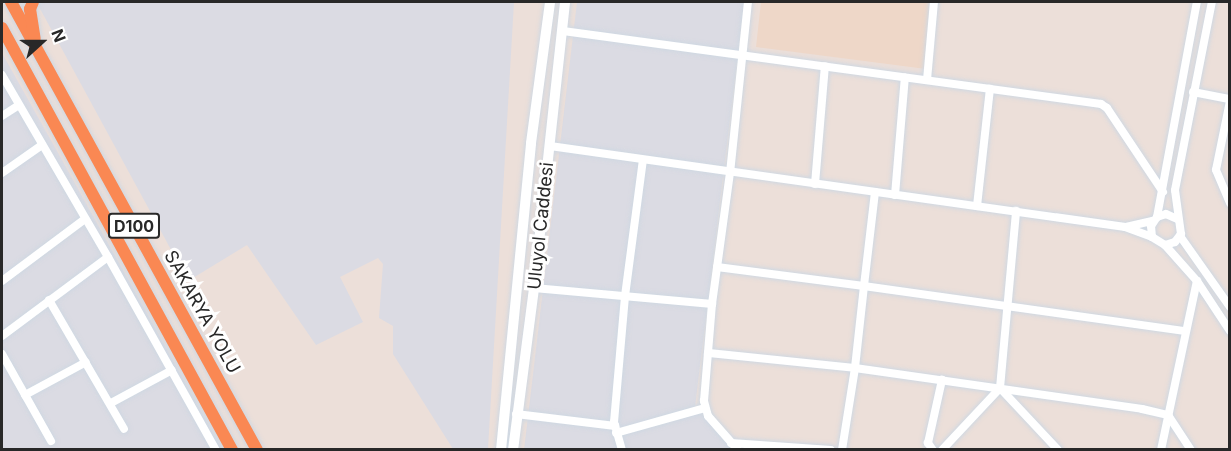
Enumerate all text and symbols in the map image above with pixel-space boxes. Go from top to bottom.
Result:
north arrow [12,12,72,72]
text: N [47,26,70,45]
street label: Uluyol Caddesi [524,161,558,291]
road number: D100 [107,213,161,239]
street label: SAKARYA YOLU [159,247,245,377]

